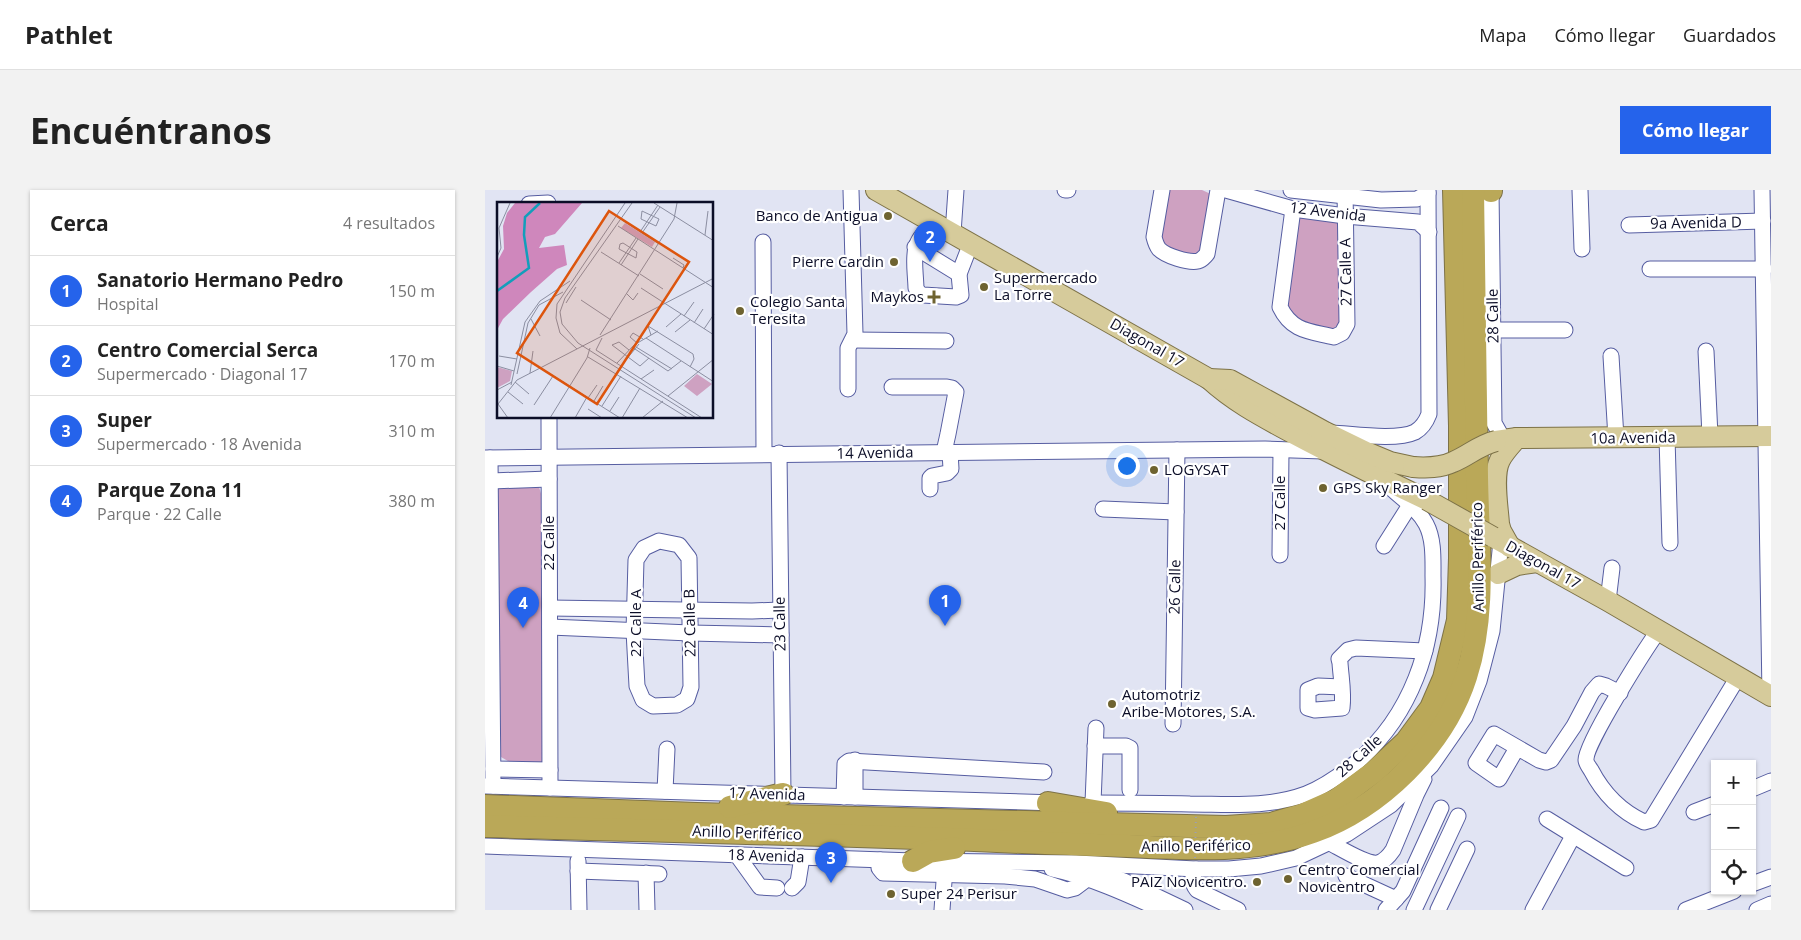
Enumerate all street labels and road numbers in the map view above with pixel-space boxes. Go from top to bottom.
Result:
street label: 12 Avenida [1289,196,1368,226]
street label: 9a Avenida D [1650,211,1742,233]
street label: 27 Calle A [1334,237,1356,306]
street label: 28 Calle [1482,288,1502,344]
street label: Diagonal 17 [1107,313,1188,371]
street label: 10a Avenida [1590,426,1676,448]
street label: 14 Avenida [836,441,914,463]
street label: 27 Calle [1269,476,1289,530]
street label: Anillo Periférico [1466,502,1488,612]
street label: 22 Calle [538,516,558,570]
street label: Diagonal 17 [1503,535,1584,593]
street label: 26 Calle [1164,559,1184,615]
street label: 22 Calle A [625,588,645,657]
street label: 22 Calle B [678,589,700,657]
street label: 23 Calle [769,596,789,652]
street label: 28 Calle [1331,729,1385,781]
street label: 17 Avenida [728,782,806,804]
street label: Anillo Periférico [692,820,802,844]
street label: Anillo Periférico [1141,834,1251,856]
street label: 18 Avenida [727,844,805,866]

